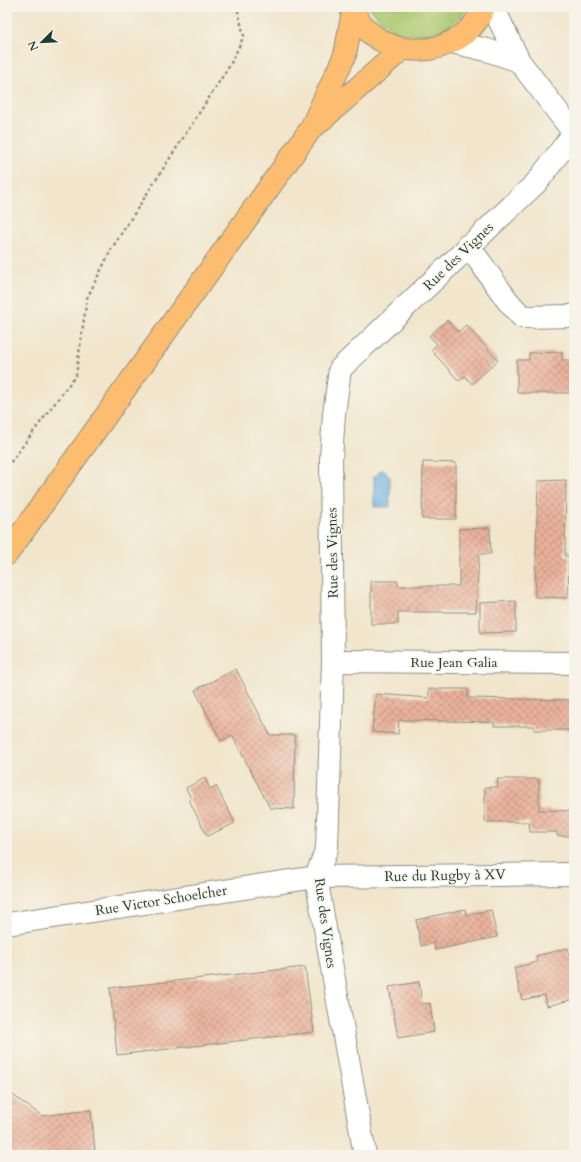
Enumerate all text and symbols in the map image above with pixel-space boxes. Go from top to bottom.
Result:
north arrow [22,22,62,62]
text: N [24,38,42,53]
street label: Rue des Vignes [419,218,498,295]
street label: Rue des Vignes [322,507,343,599]
street label: Rue Jean Galia [410,653,498,672]
street label: Rue du Rugby à XV [384,865,507,886]
street label: Rue des Vignes [310,877,341,970]
street label: Rue Victor Schoelcher [94,881,229,920]

